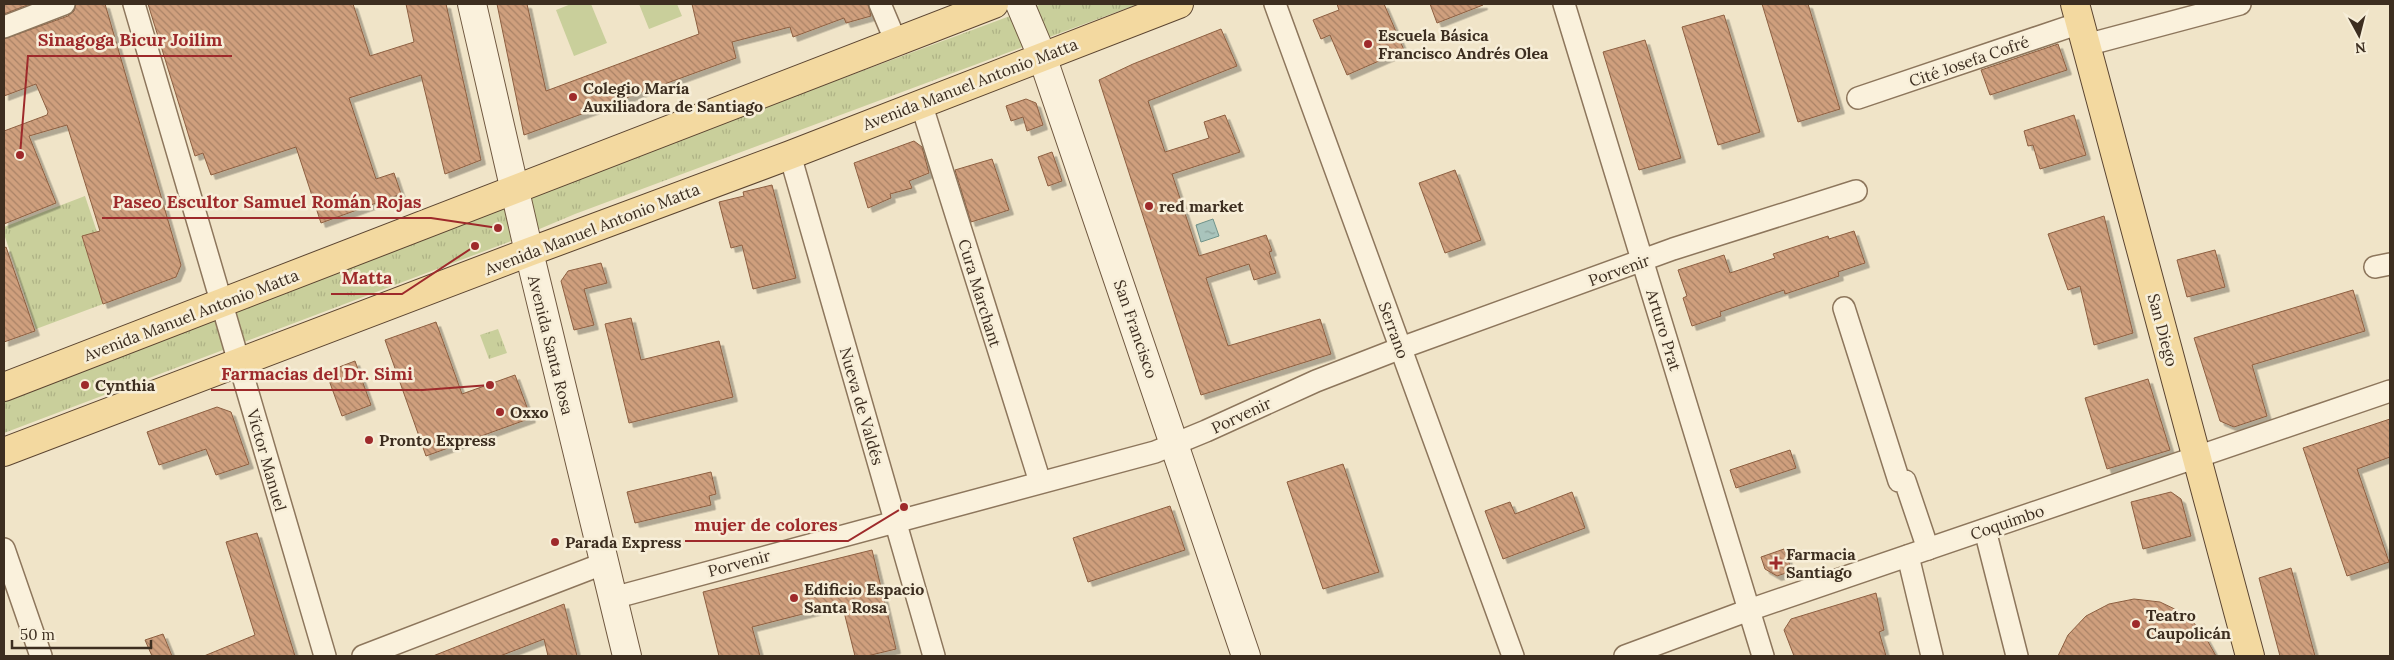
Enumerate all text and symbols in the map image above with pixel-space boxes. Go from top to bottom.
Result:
north arrow [2334,10,2384,60]
callout: Sinagoga Bicur Joilim [28,23,232,56]
place label: Escuela Básica Francisco Andrés Olea [1378,25,1549,63]
text: Sinagoga Bicur Joilim [38,28,223,51]
street label: Cité Josefa Cofré [1906,31,2032,91]
street label: Avenida Manuel Antonio Matta [859,34,1080,135]
marker: Escuela Básica Francisco Andrés Olea [1362,38,1374,50]
text: N [2354,38,2367,58]
place label: Colegio María Auxiliadora de Santiago [583,78,763,116]
marker: Colegio María Auxiliadora de Santiago [567,91,579,103]
street label: Avenida Manuel Antonio Matta [481,179,702,280]
callout: Paseo Escultor Samuel Román Rojas [102,185,431,218]
text: Paseo Escultor Samuel Román Rojas [112,190,422,213]
place label: red market [1159,196,1244,216]
marker: red market [1143,200,1155,212]
street label: Cura Marchant [954,237,1006,350]
street label: Porvenir [1586,250,1652,290]
callout: Matta [331,261,402,294]
street label: Avenida Manuel Antonio Matta [80,265,301,366]
text: Matta [341,266,393,289]
street label: Avenida Santa Rosa [524,272,578,417]
street label: San Francisco [1110,277,1162,381]
street label: Arturo Prat [1642,286,1686,374]
street label: San Diego [2144,291,2182,369]
street label: Serrano [1375,299,1413,361]
street label: Nueva de Valdés [836,345,888,467]
callout: Farmacias del Dr. Simi [211,357,423,390]
text: Farmacias del Dr. Simi [221,362,413,385]
place label: Cynthia [95,375,156,395]
marker: Cynthia [79,379,91,391]
street label: Porvenir [1208,392,1274,438]
place label: Oxxo [510,402,549,422]
street label: Víctor Manuel [243,406,291,513]
marker: Oxxo [494,406,506,418]
place label: Pronto Express [379,430,496,450]
marker: Pronto Express [363,434,375,446]
street label: Coquimbo [1967,500,2047,544]
callout: mujer de colores [685,508,848,541]
text: mujer de colores [694,513,838,536]
place label: Parada Express [565,532,682,552]
marker: Parada Express [549,536,561,548]
place label: Farmacia Santiago [1786,544,1856,582]
street label: Porvenir [706,545,772,581]
marker: Farmacia Santiago [1770,557,1782,569]
place label: Edificio Espacio Santa Rosa [804,579,924,617]
marker: Edificio Espacio Santa Rosa [788,592,800,604]
place label: Teatro Caupolicán [2146,605,2231,643]
scale bar [12,618,151,650]
marker: Teatro Caupolicán [2130,618,2142,630]
text: 50 m [20,625,55,644]

